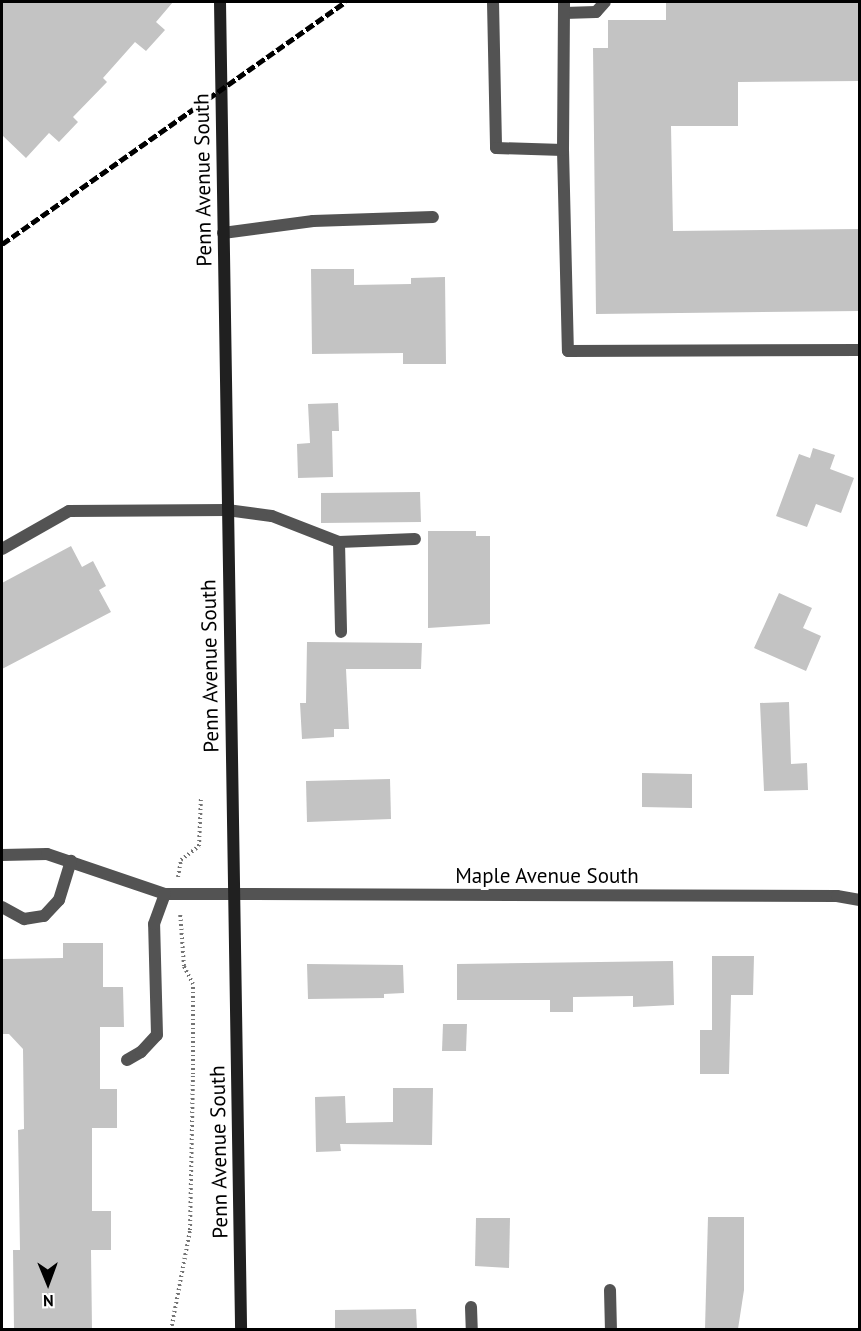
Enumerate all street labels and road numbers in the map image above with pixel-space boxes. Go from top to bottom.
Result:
street label: Penn Avenue South [189,93,217,267]
street label: Penn Avenue South [196,579,224,753]
street label: Maple Avenue South [455,863,639,889]
street label: Penn Avenue South [205,1065,233,1239]

